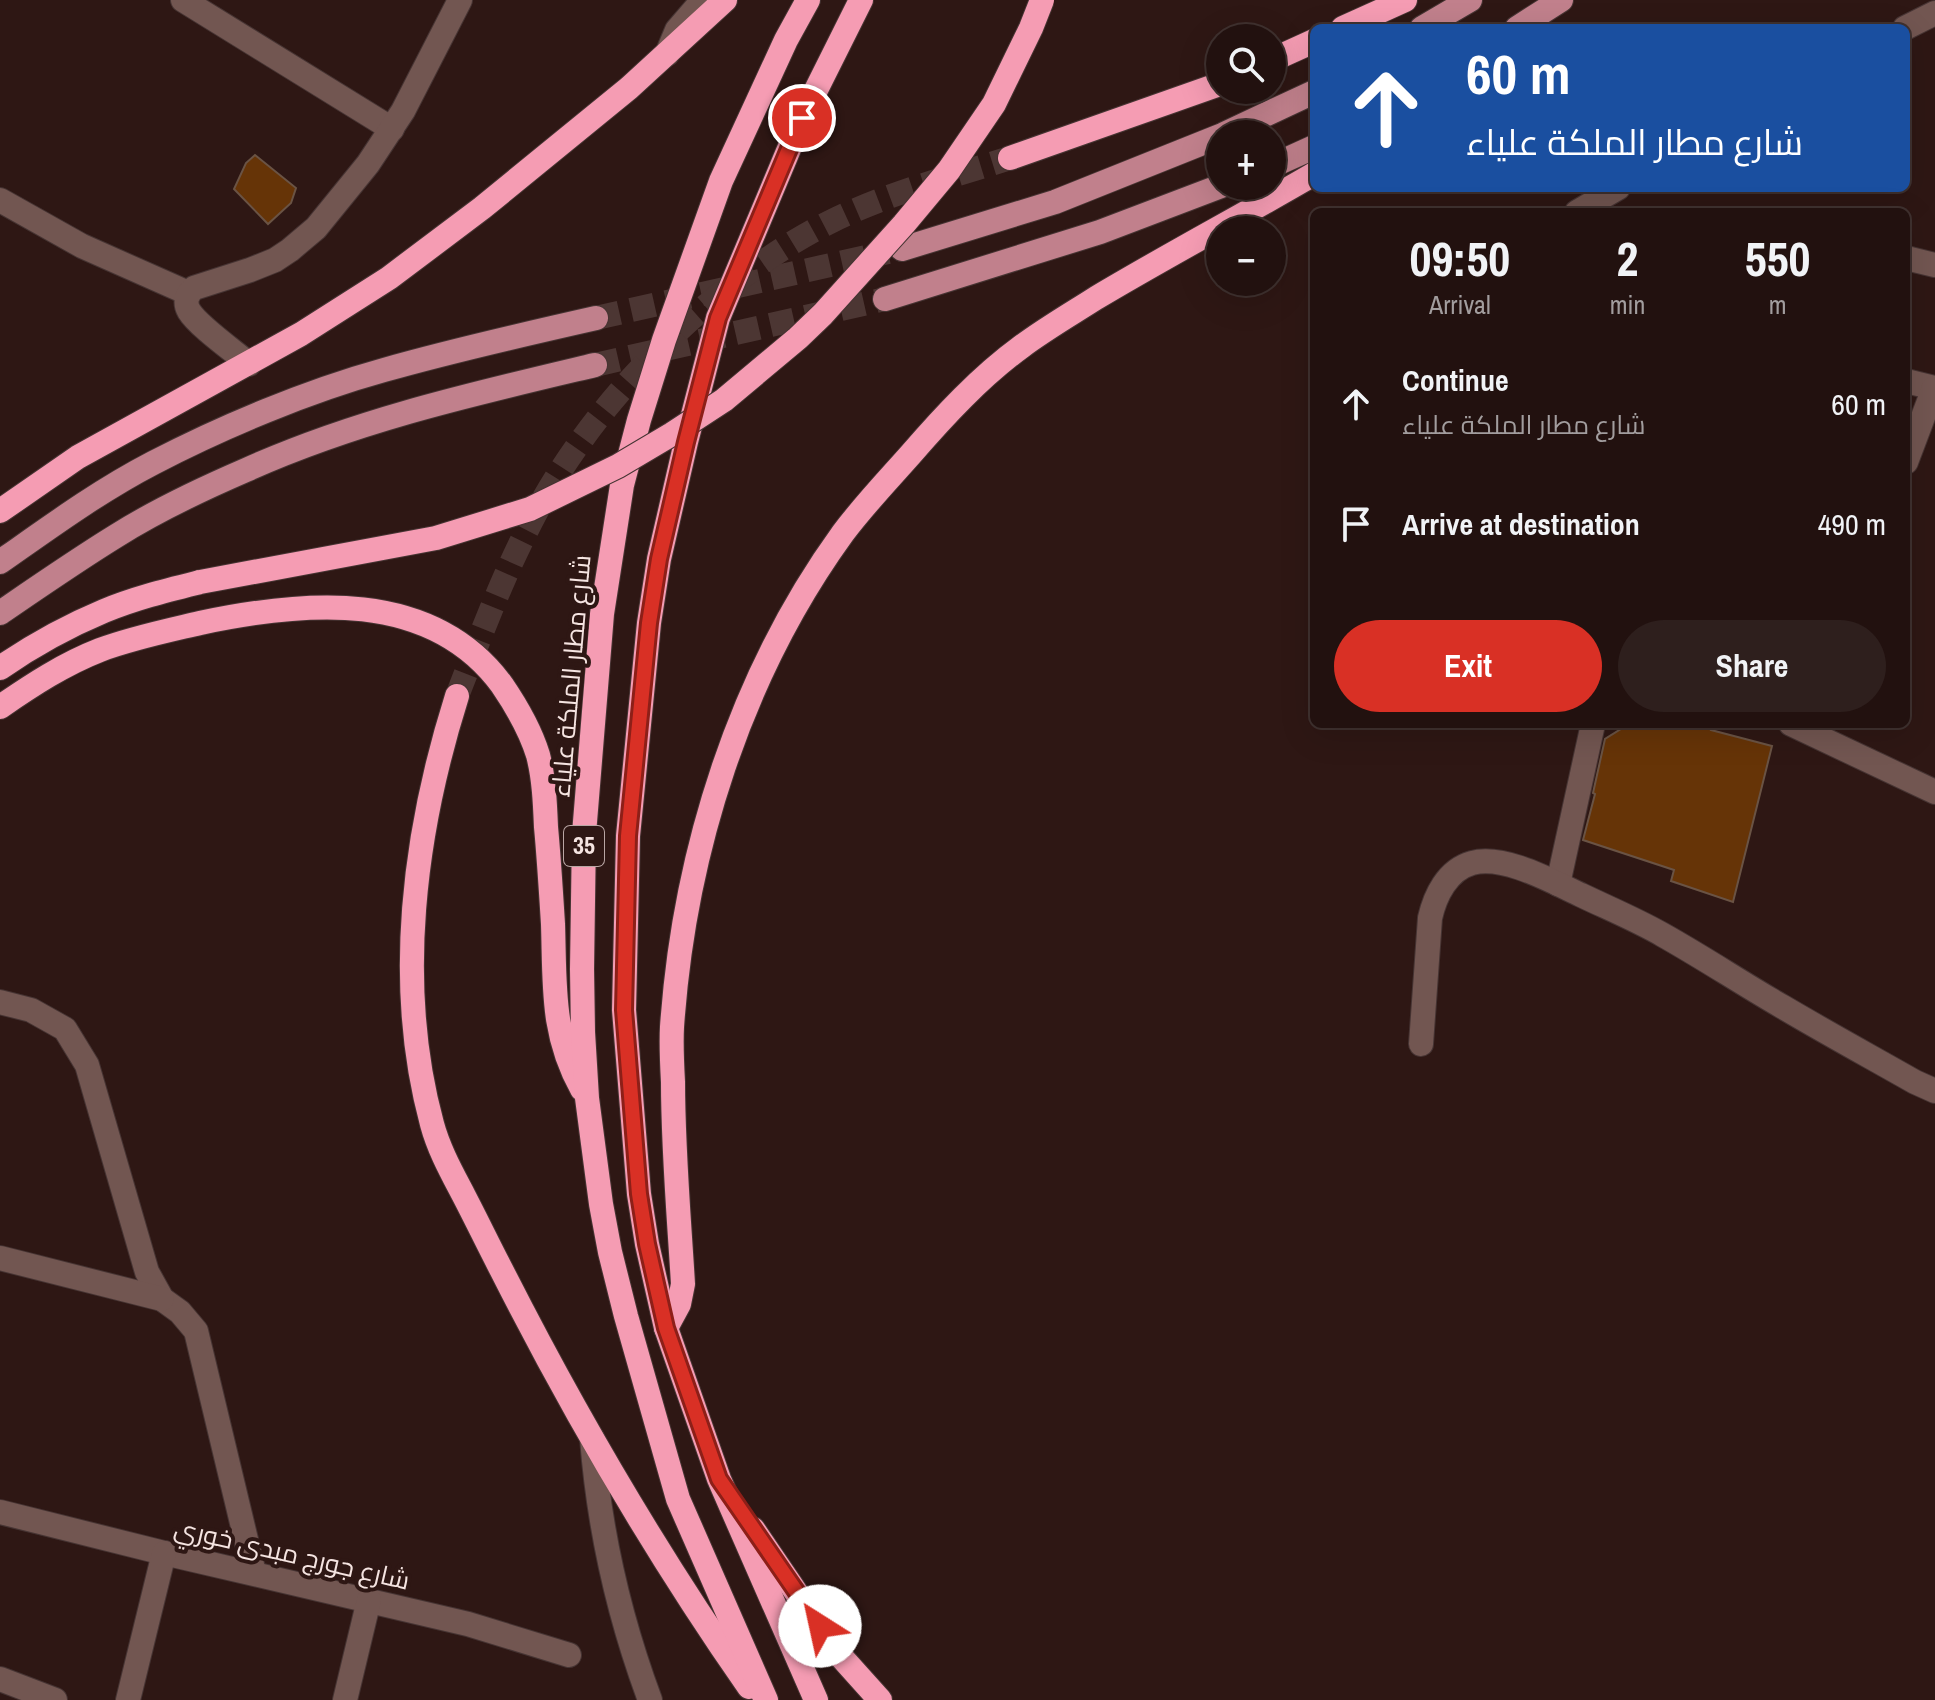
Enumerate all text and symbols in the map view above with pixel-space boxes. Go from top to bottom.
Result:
map controls [1206,24,1286,296]
button: search [1206,24,1286,104]
text: 60 m [1466,36,1571,111]
icon: ahead [1334,56,1438,160]
pin [768,84,836,152]
icon: arrive [780,96,824,140]
text: شارع مطار الملكة علياء [1466,118,1803,166]
button: + [1206,120,1286,200]
button: − [1206,216,1286,296]
text: 09:50 [1410,226,1510,291]
text: 2 [1617,226,1638,291]
text: 550 [1745,226,1810,291]
text: Arrival [1429,287,1491,322]
text: min [1610,287,1645,322]
text: m [1769,287,1787,322]
text: Continue [1402,360,1509,400]
icon: ahead [1334,382,1378,426]
text: 60 m [1831,384,1886,424]
text: شارع مطار الملكة علياء [1402,407,1645,442]
icon: arrive [1334,502,1378,546]
text: Arrive at destination [1402,504,1640,544]
text: 490 m [1818,504,1886,544]
street label: شارع مطار الملكة علياء [542,553,599,799]
button: Exit [1334,620,1602,712]
button: Share [1618,620,1886,712]
road number: 35 [564,826,604,866]
street label: شارع جورج مبدى خوري [170,1509,413,1601]
position arrow [778,1584,862,1668]

